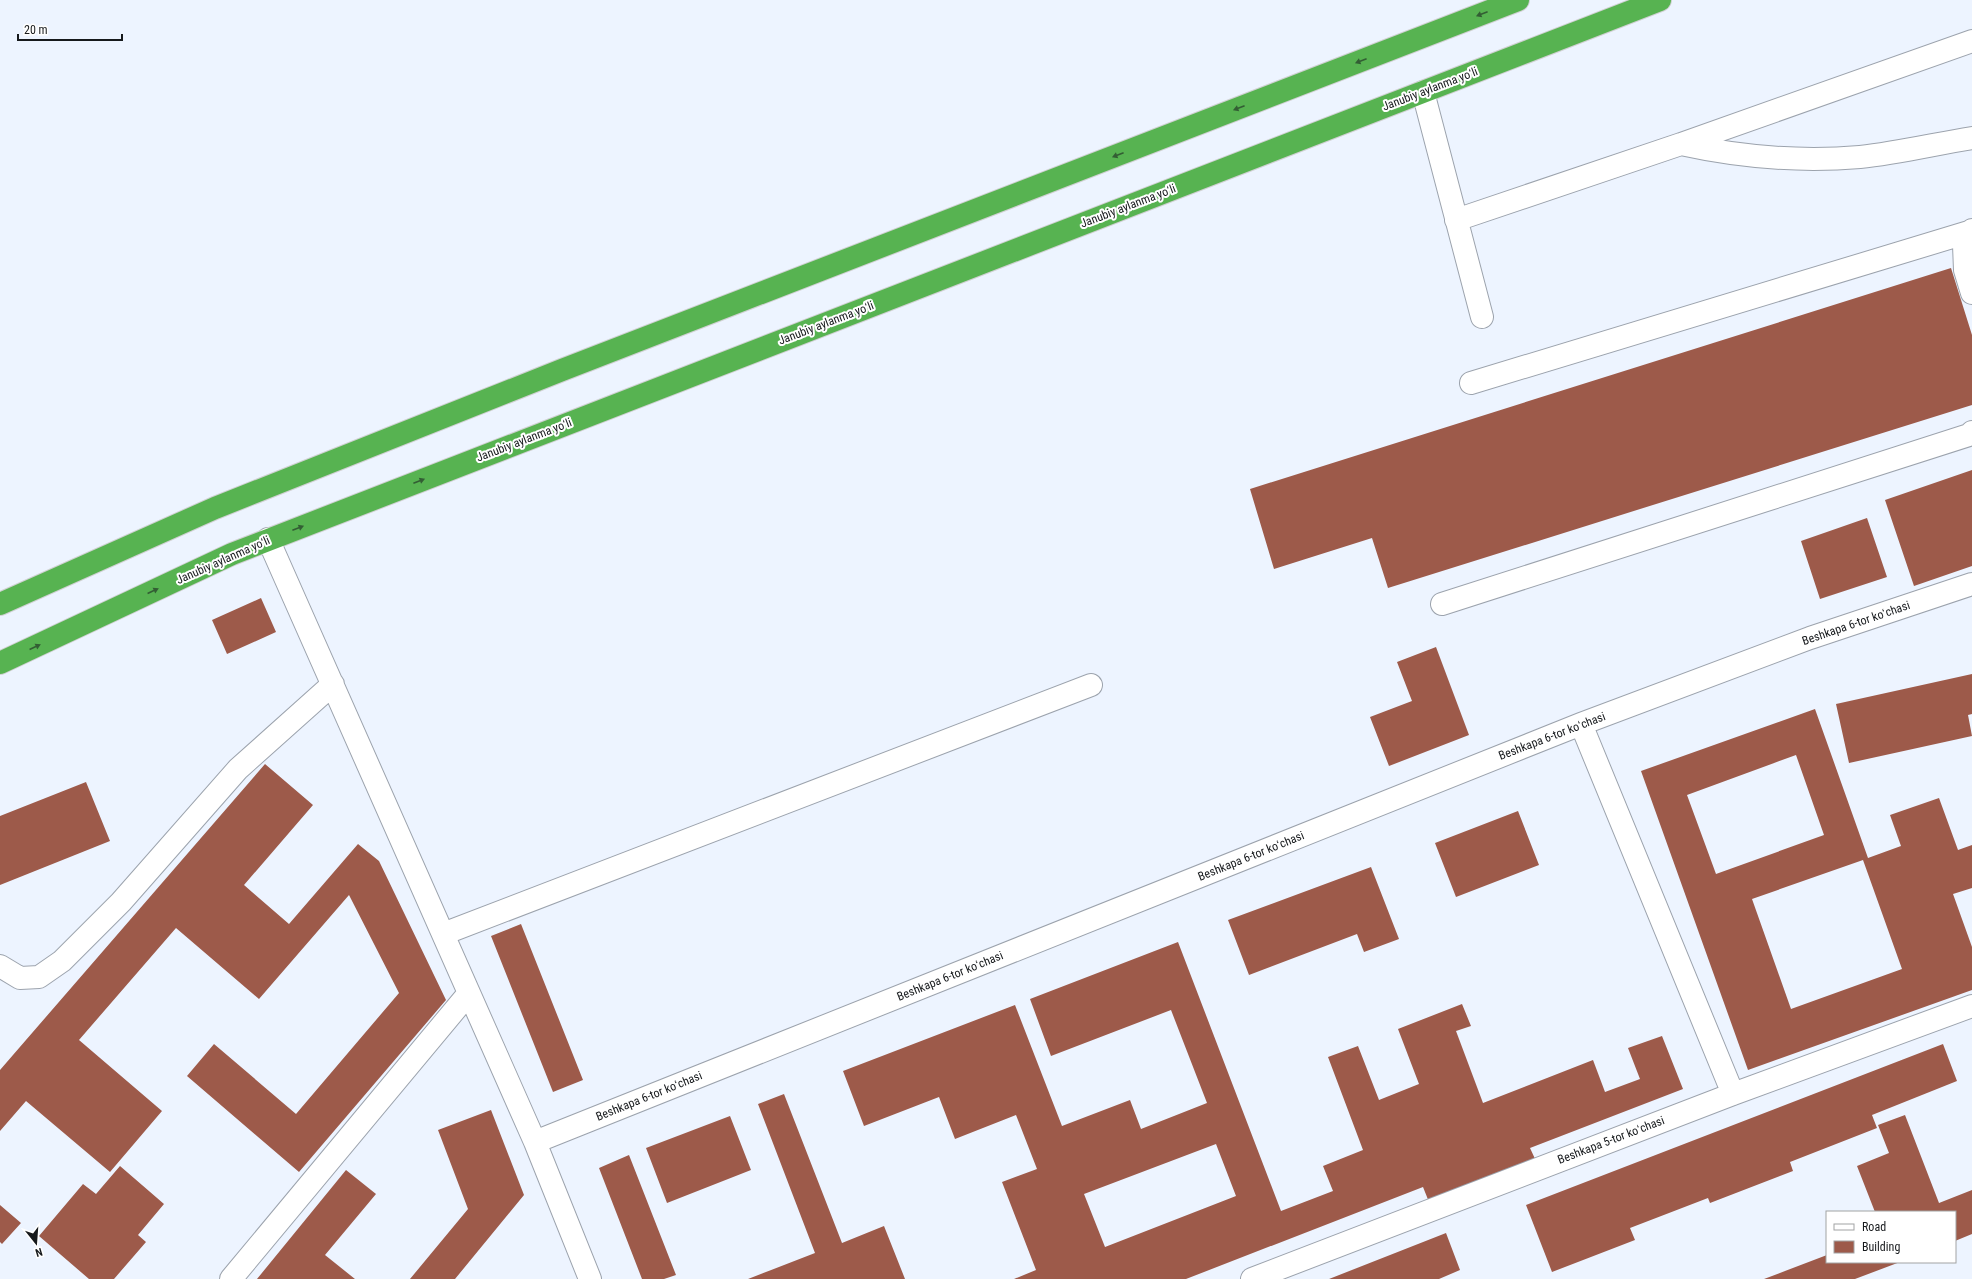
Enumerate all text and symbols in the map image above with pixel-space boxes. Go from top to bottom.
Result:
one-way arrow [1475,12,1487,18]
scale bar [18,16,122,42]
text: 20 m [24,23,48,37]
one-way arrow [1354,58,1366,64]
street label: Janubiy aylanma yoʻli [1380,64,1480,114]
one-way arrow [1233,105,1245,111]
one-way arrow [1112,152,1124,158]
street label: Janubiy aylanma yoʻli [1078,181,1178,231]
street label: Janubiy aylanma yoʻli [776,298,876,348]
street label: Janubiy aylanma yoʻli [474,415,574,465]
one-way arrow [413,478,425,484]
one-way arrow [292,525,304,531]
street label: Janubiy aylanma yoʻli [174,533,272,587]
one-way arrow [147,588,158,594]
street label: Beshkapa 6-tor koʻchasi [1800,598,1912,648]
one-way arrow [30,644,41,650]
street label: Beshkapa 6-tor koʻchasi [1497,709,1607,763]
street label: Beshkapa 6-tor koʻchasi [1196,828,1306,884]
street label: Beshkapa 6-tor koʻchasi [895,948,1005,1004]
street label: Beshkapa 6-tor koʻchasi [594,1068,704,1124]
street label: Beshkapa 5-tor koʻchasi [1556,1113,1666,1167]
legend [1826,1211,1956,1263]
text: Road [1862,1220,1886,1234]
north arrow [16,1223,56,1263]
text: Building [1862,1240,1900,1254]
text: N [33,1245,44,1259]

